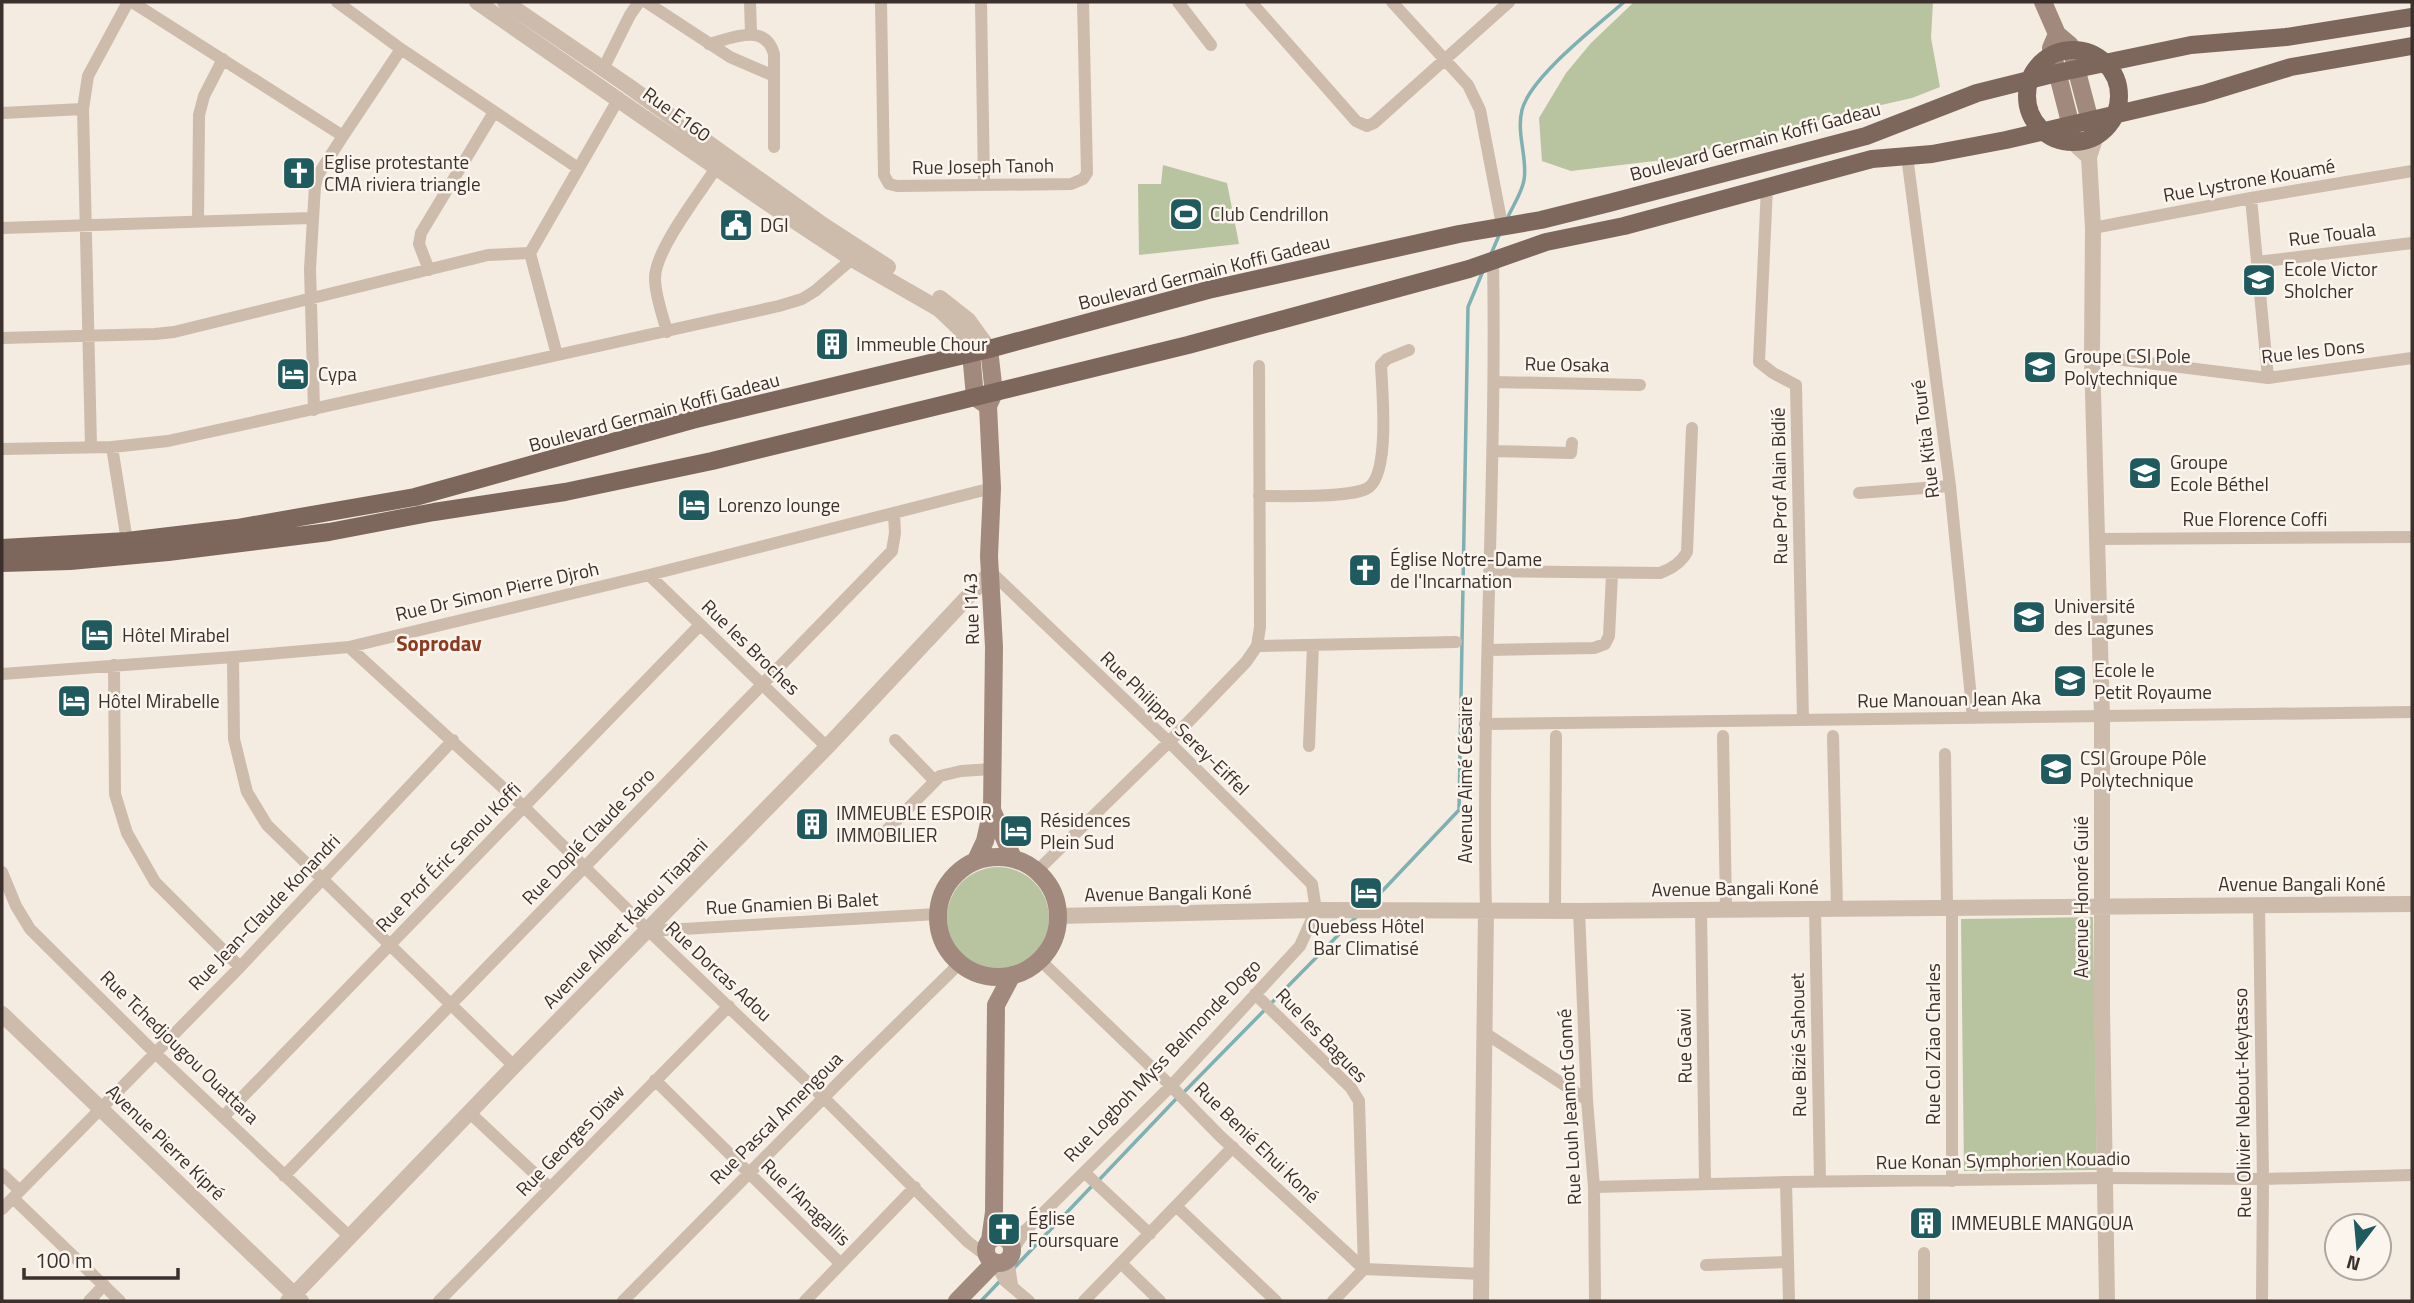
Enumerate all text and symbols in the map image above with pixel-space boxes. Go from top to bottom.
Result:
street label: Rue E160 [637,79,717,148]
street label: Boulevard Germain Koffi Gadeau [1626,93,1883,188]
place label: Eglise protestante CMA riviera triangle [324,147,481,198]
street label: Rue Joseph Tanoh [912,150,1054,181]
street label: Rue Lystrone Kouamé [2161,150,2337,209]
church icon: Eglise protestante CMA riviera triangle [280,154,318,192]
sports icon: Club Cendrillon [1167,195,1205,233]
place label: Club Cendrillon [1210,199,1329,228]
public building icon: DGI [717,206,755,244]
place label: DGI [760,210,789,239]
street label: Rue Touala [2287,214,2378,253]
street label: Boulevard Germain Koffi Gadeau [1075,226,1333,317]
place label: Ecole Victor Sholcher [2284,254,2378,305]
school or university icon: Ecole Victor Sholcher [2240,261,2278,299]
building icon: Immeuble Chour [813,325,851,363]
place label: Immeuble Chour [856,329,988,358]
street label: Rue les Dons [2260,331,2366,370]
place label: Groupe CSI Pole Polytechnique [2064,341,2191,392]
street label: Rue Osaka [1524,348,1610,379]
school or university icon: Groupe CSI Pole Polytechnique [2021,348,2059,386]
hotel icon: Cypa [274,355,312,393]
place label: Cypa [318,359,357,388]
street label: Boulevard Germain Koffi Gadeau [525,364,782,459]
street label: Rue Kitia Touré [1903,378,1946,500]
street label: Rue Prof Alain Bidié [1763,407,1794,565]
place label: Groupe Ecole Béthel [2170,447,2269,498]
school or university icon: Groupe Ecole Béthel [2126,454,2164,492]
hotel icon: Lorenzo lounge [675,486,713,524]
place label: Lorenzo lounge [718,490,840,519]
street label: Rue Florence Coffi [2183,504,2327,533]
place label: Église Notre-Dame de l'Incarnation [1390,544,1542,595]
church icon: Église Notre-Dame de l'Incarnation [1346,551,1384,589]
street label: Rue Dr Simon Pierre Djroh [392,553,602,628]
street label: Rue I143 [955,572,986,646]
place label: Université des Lagunes [2054,591,2154,642]
street label: Rue les Broches [695,592,807,701]
school or university icon: Université des Lagunes [2010,598,2048,636]
hotel icon: Hôtel Mirabel [78,616,116,654]
place label: Hôtel Mirabel [122,620,230,649]
district label: Soprodav [396,627,482,659]
street label: Rue Philippe Serey-Eiffel [1094,644,1256,802]
place label: Ecole le Petit Royaume [2094,655,2212,706]
school or university icon: Ecole le Petit Royaume [2051,662,2089,700]
hotel icon: Hôtel Mirabelle [55,682,93,720]
street label: Rue Manouan Jean Aka [1857,682,2042,715]
place label: Hôtel Mirabelle [98,686,220,715]
street label: Avenue Aimé Césaire [1450,697,1479,864]
place label: CSI Groupe Pôle Polytechnique [2080,743,2207,794]
school or university icon: CSI Groupe Pôle Polytechnique [2037,750,2075,788]
street label: Rue Doplé Claude Soro [514,761,661,911]
street label: Rue Prof Éric Senou Koffi [368,775,527,938]
place label: IMMEUBLE ESPOIR IMMOBILIER [836,798,992,849]
building icon: IMMEUBLE ESPOIR IMMOBILIER [793,805,831,843]
place label: Résidences Plein Sud [1040,805,1131,856]
hotel icon: Résidences Plein Sud [997,812,1035,850]
street label: Avenue Honoré Guié [2066,816,2095,978]
street label: Rue Jean-Claude Konandri [181,827,346,997]
street label: Avenue Albert Kakou Tiapani [535,831,714,1015]
street label: Avenue Bangali Koné [2218,869,2386,898]
street label: Avenue Bangali Koné [1651,872,1819,903]
hotel icon: Quebess Hôtel Bar Climatisé [1347,874,1385,912]
street label: Avenue Bangali Koné [1084,877,1252,908]
street label: Rue Gnamien Bi Balet [705,883,879,922]
place label: Quebess Hôtel Bar Climatisé [1307,911,1425,962]
street label: Rue Dorcas Adou [660,914,779,1028]
street label: Rue Logboh Myss Belmonde Dogo [1056,951,1267,1168]
street label: Rue Tchedjougou Ouattara [94,963,267,1131]
street label: Rue Col Ziao Charles [1918,963,1947,1125]
street label: Rue Bizié Sahouet [1782,972,1813,1117]
street label: Rue les Bagues [1270,981,1375,1089]
street label: Rue Olivier Nebout-Keytasso [2225,988,2258,1218]
street label: Rue Louh Jeannot Gonné [1549,1008,1588,1206]
street label: Rue Gawi [1668,1008,1699,1084]
street label: Rue Pascal Amengoua [703,1044,849,1191]
street label: Rue Benié Ehui Koné [1188,1074,1327,1209]
street label: Avenue Pierre Kipré [100,1077,233,1206]
street label: Rue Georges Diaw [508,1077,631,1202]
street label: Rue Konan Symphorien Kouadio [1875,1143,2131,1176]
street label: Rue l'Anagallis [755,1151,858,1252]
place label: Église Foursquare [1028,1203,1119,1254]
building icon: IMMEUBLE MANGOUA [1907,1204,1945,1242]
place label: IMMEUBLE MANGOUA [1951,1208,2134,1237]
church icon: Église Foursquare [985,1210,1023,1248]
north arrow [2323,1212,2393,1282]
scale bar [24,1236,178,1280]
text: 100 m [35,1244,92,1276]
text: N [2343,1248,2364,1280]

